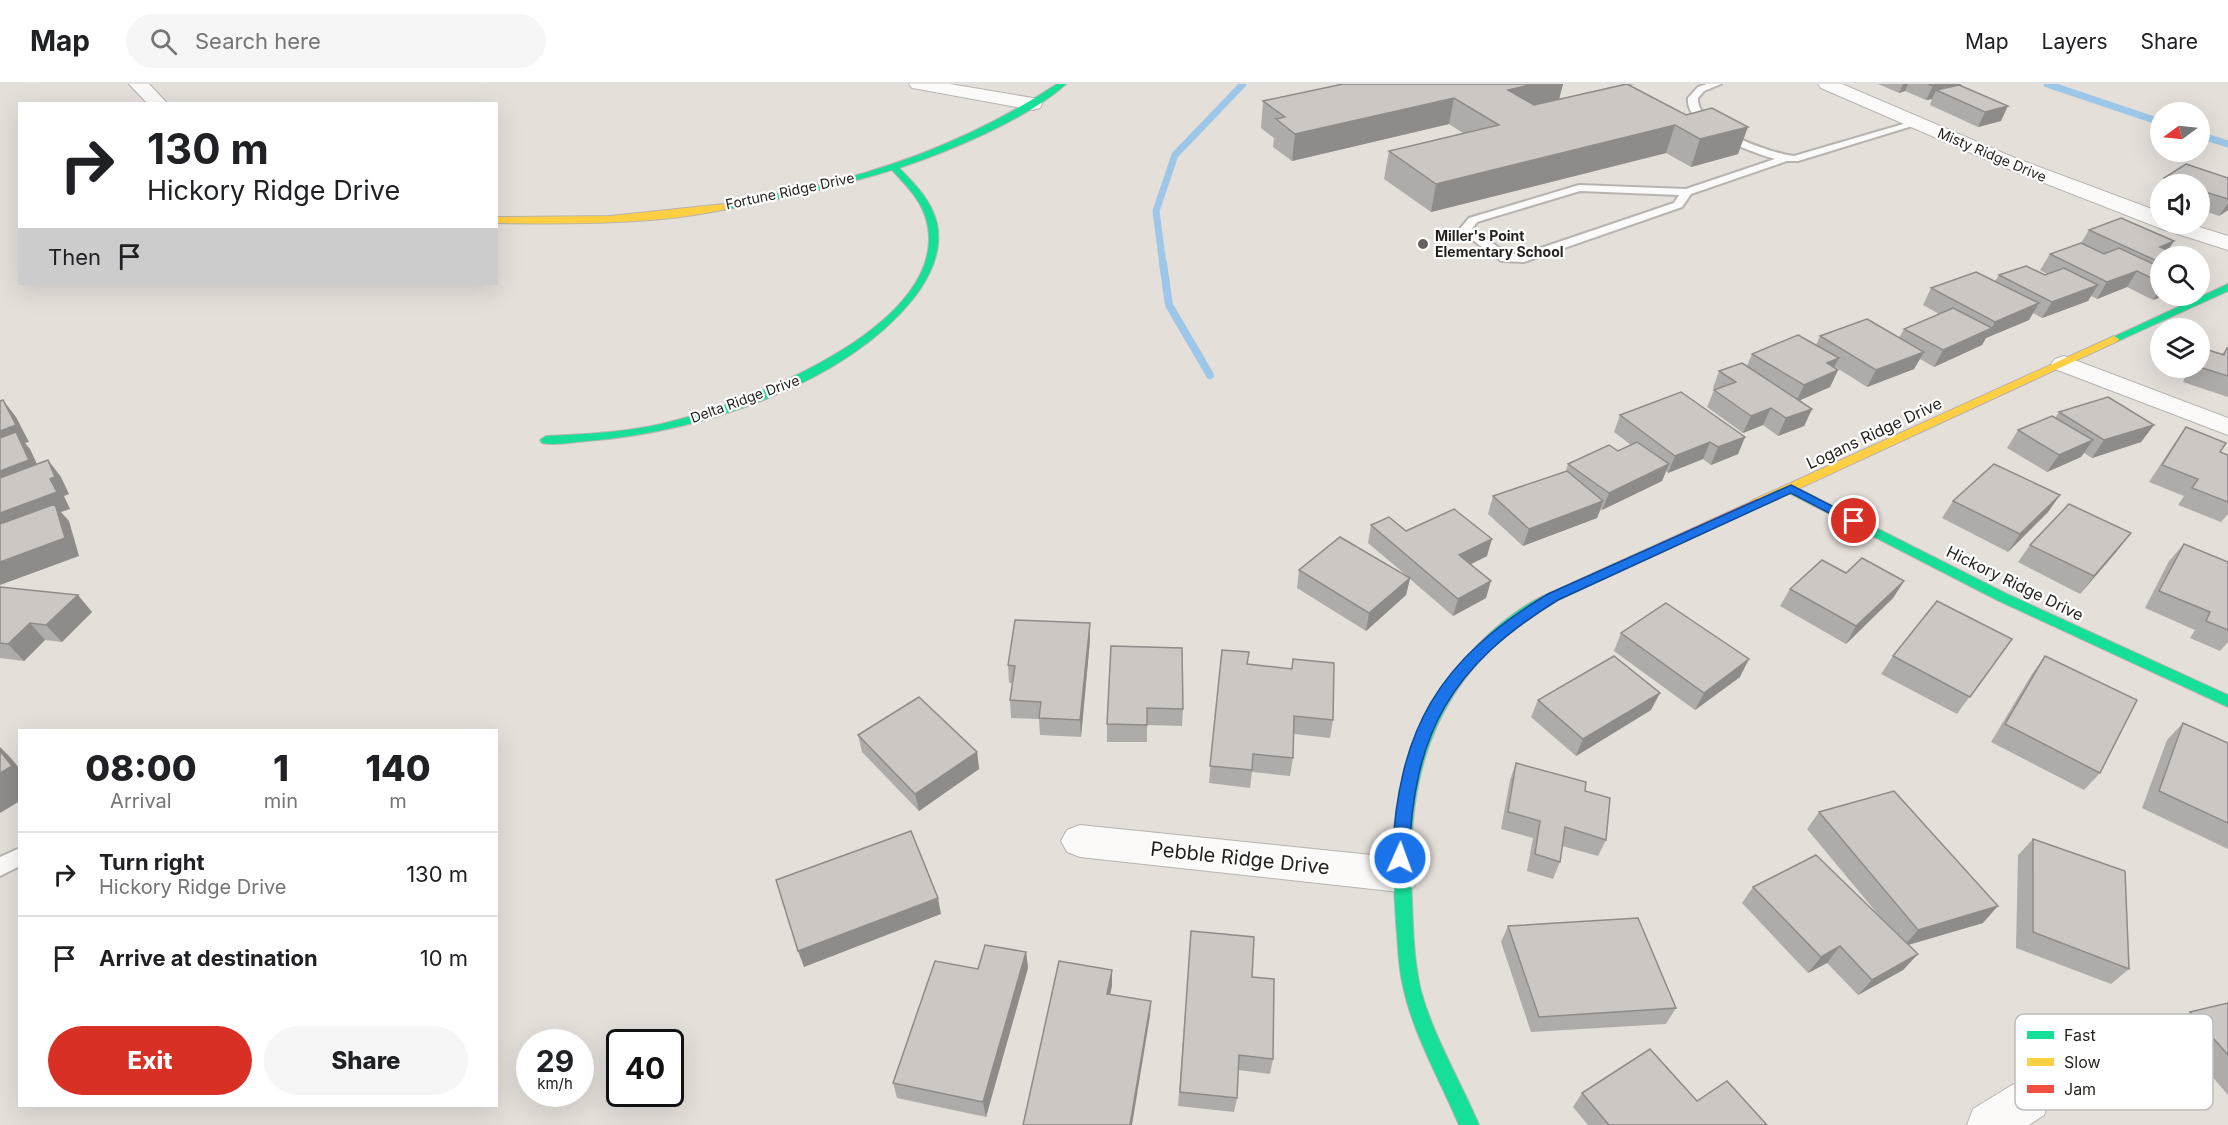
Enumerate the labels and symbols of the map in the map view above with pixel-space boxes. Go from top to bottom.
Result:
north arrow [2150,102,2210,162]
street label: Misty Ridge Drive [1935,124,2049,185]
street label: Fortune Ridge Drive [724,169,856,212]
place label: Miller's Point Elementary School [1435,227,1564,260]
marker: Miller's Point Elementary School [1416,237,1430,251]
street label: Delta Ridge Drive [688,371,802,426]
street label: Logans Ridge Drive [1803,393,1945,473]
pin [1828,495,1879,546]
street label: Hickory Ridge Drive [1943,541,2087,625]
position arrow [1368,826,1432,890]
street label: Pebble Ridge Drive [1149,837,1331,879]
legend [2015,1014,2213,1110]
text: Fast [2064,1025,2096,1045]
speed limit sign: 40 [606,1029,684,1107]
text: Slow [2064,1052,2101,1072]
text: Jam [2064,1079,2096,1099]

